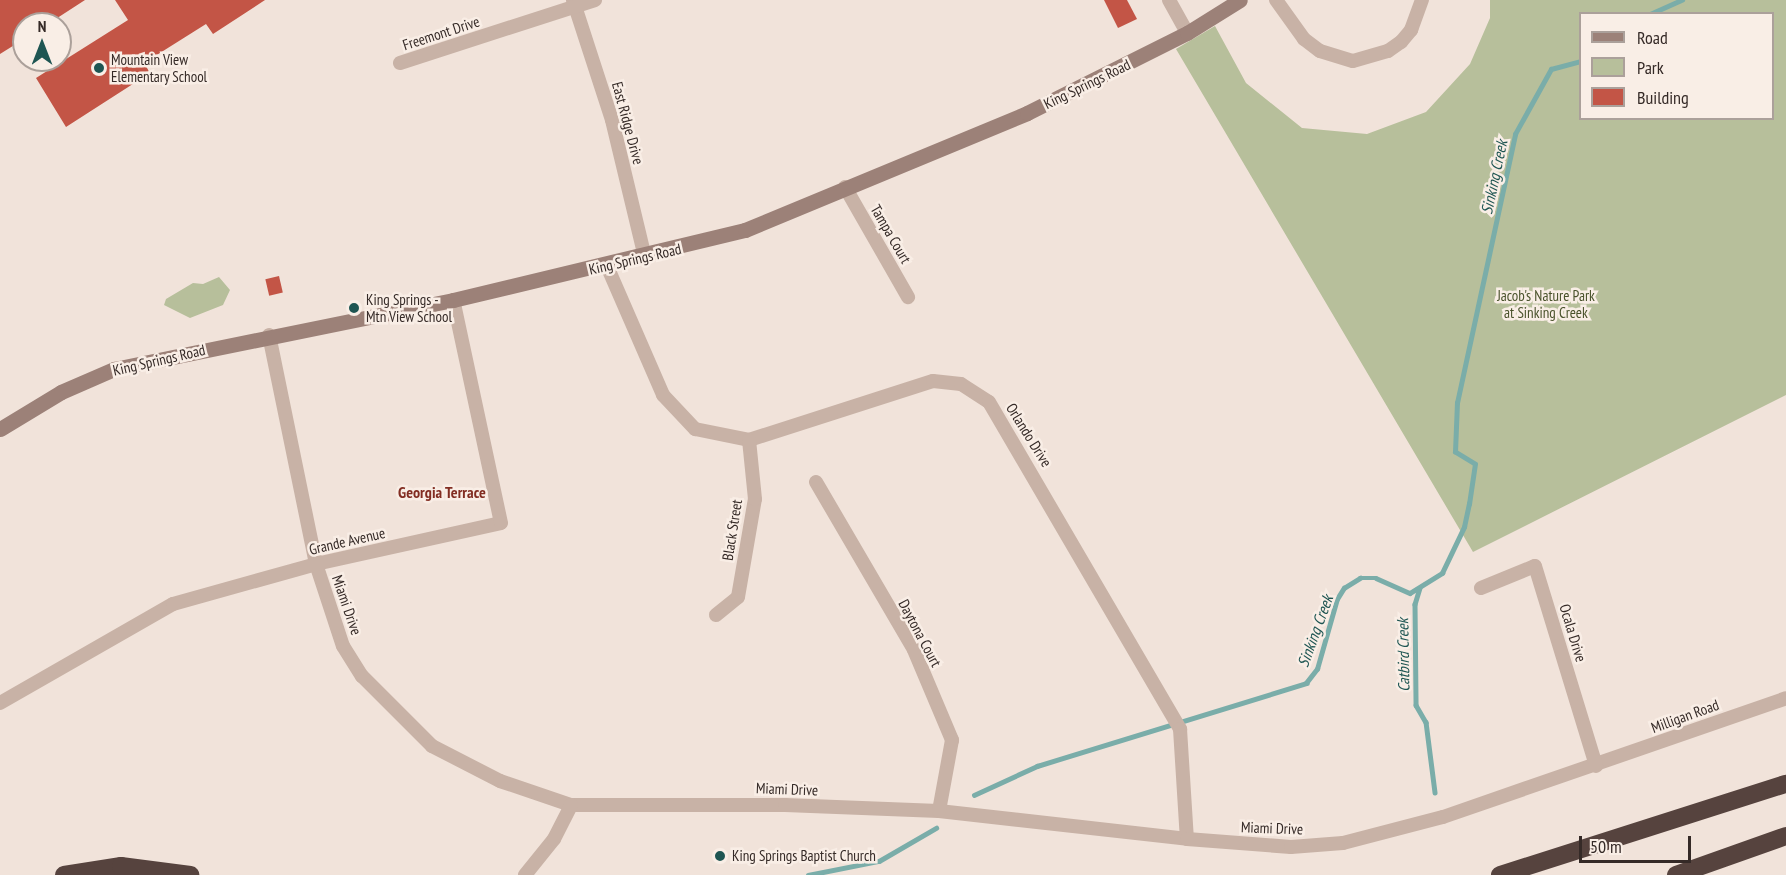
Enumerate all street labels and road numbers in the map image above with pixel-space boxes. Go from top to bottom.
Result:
street label: Freemont Drive [400,12,482,54]
street label: King Springs Road [1041,55,1133,113]
street label: East Ridge Drive [608,80,648,166]
street label: Tampa Court [867,201,915,267]
street label: King Springs Road [587,240,683,278]
street label: King Springs Road [111,341,207,379]
street label: Orlando Drive [1002,400,1056,470]
street label: Black Street [718,498,746,562]
street label: Grande Avenue [307,523,387,559]
street label: Miami Drive [328,573,366,637]
street label: Daytona Court [895,596,945,670]
street label: Ocala Drive [1556,602,1590,664]
street label: Milligan Road [1649,695,1721,737]
street label: Miami Drive [756,779,818,799]
street label: Miami Drive [1241,818,1303,838]

